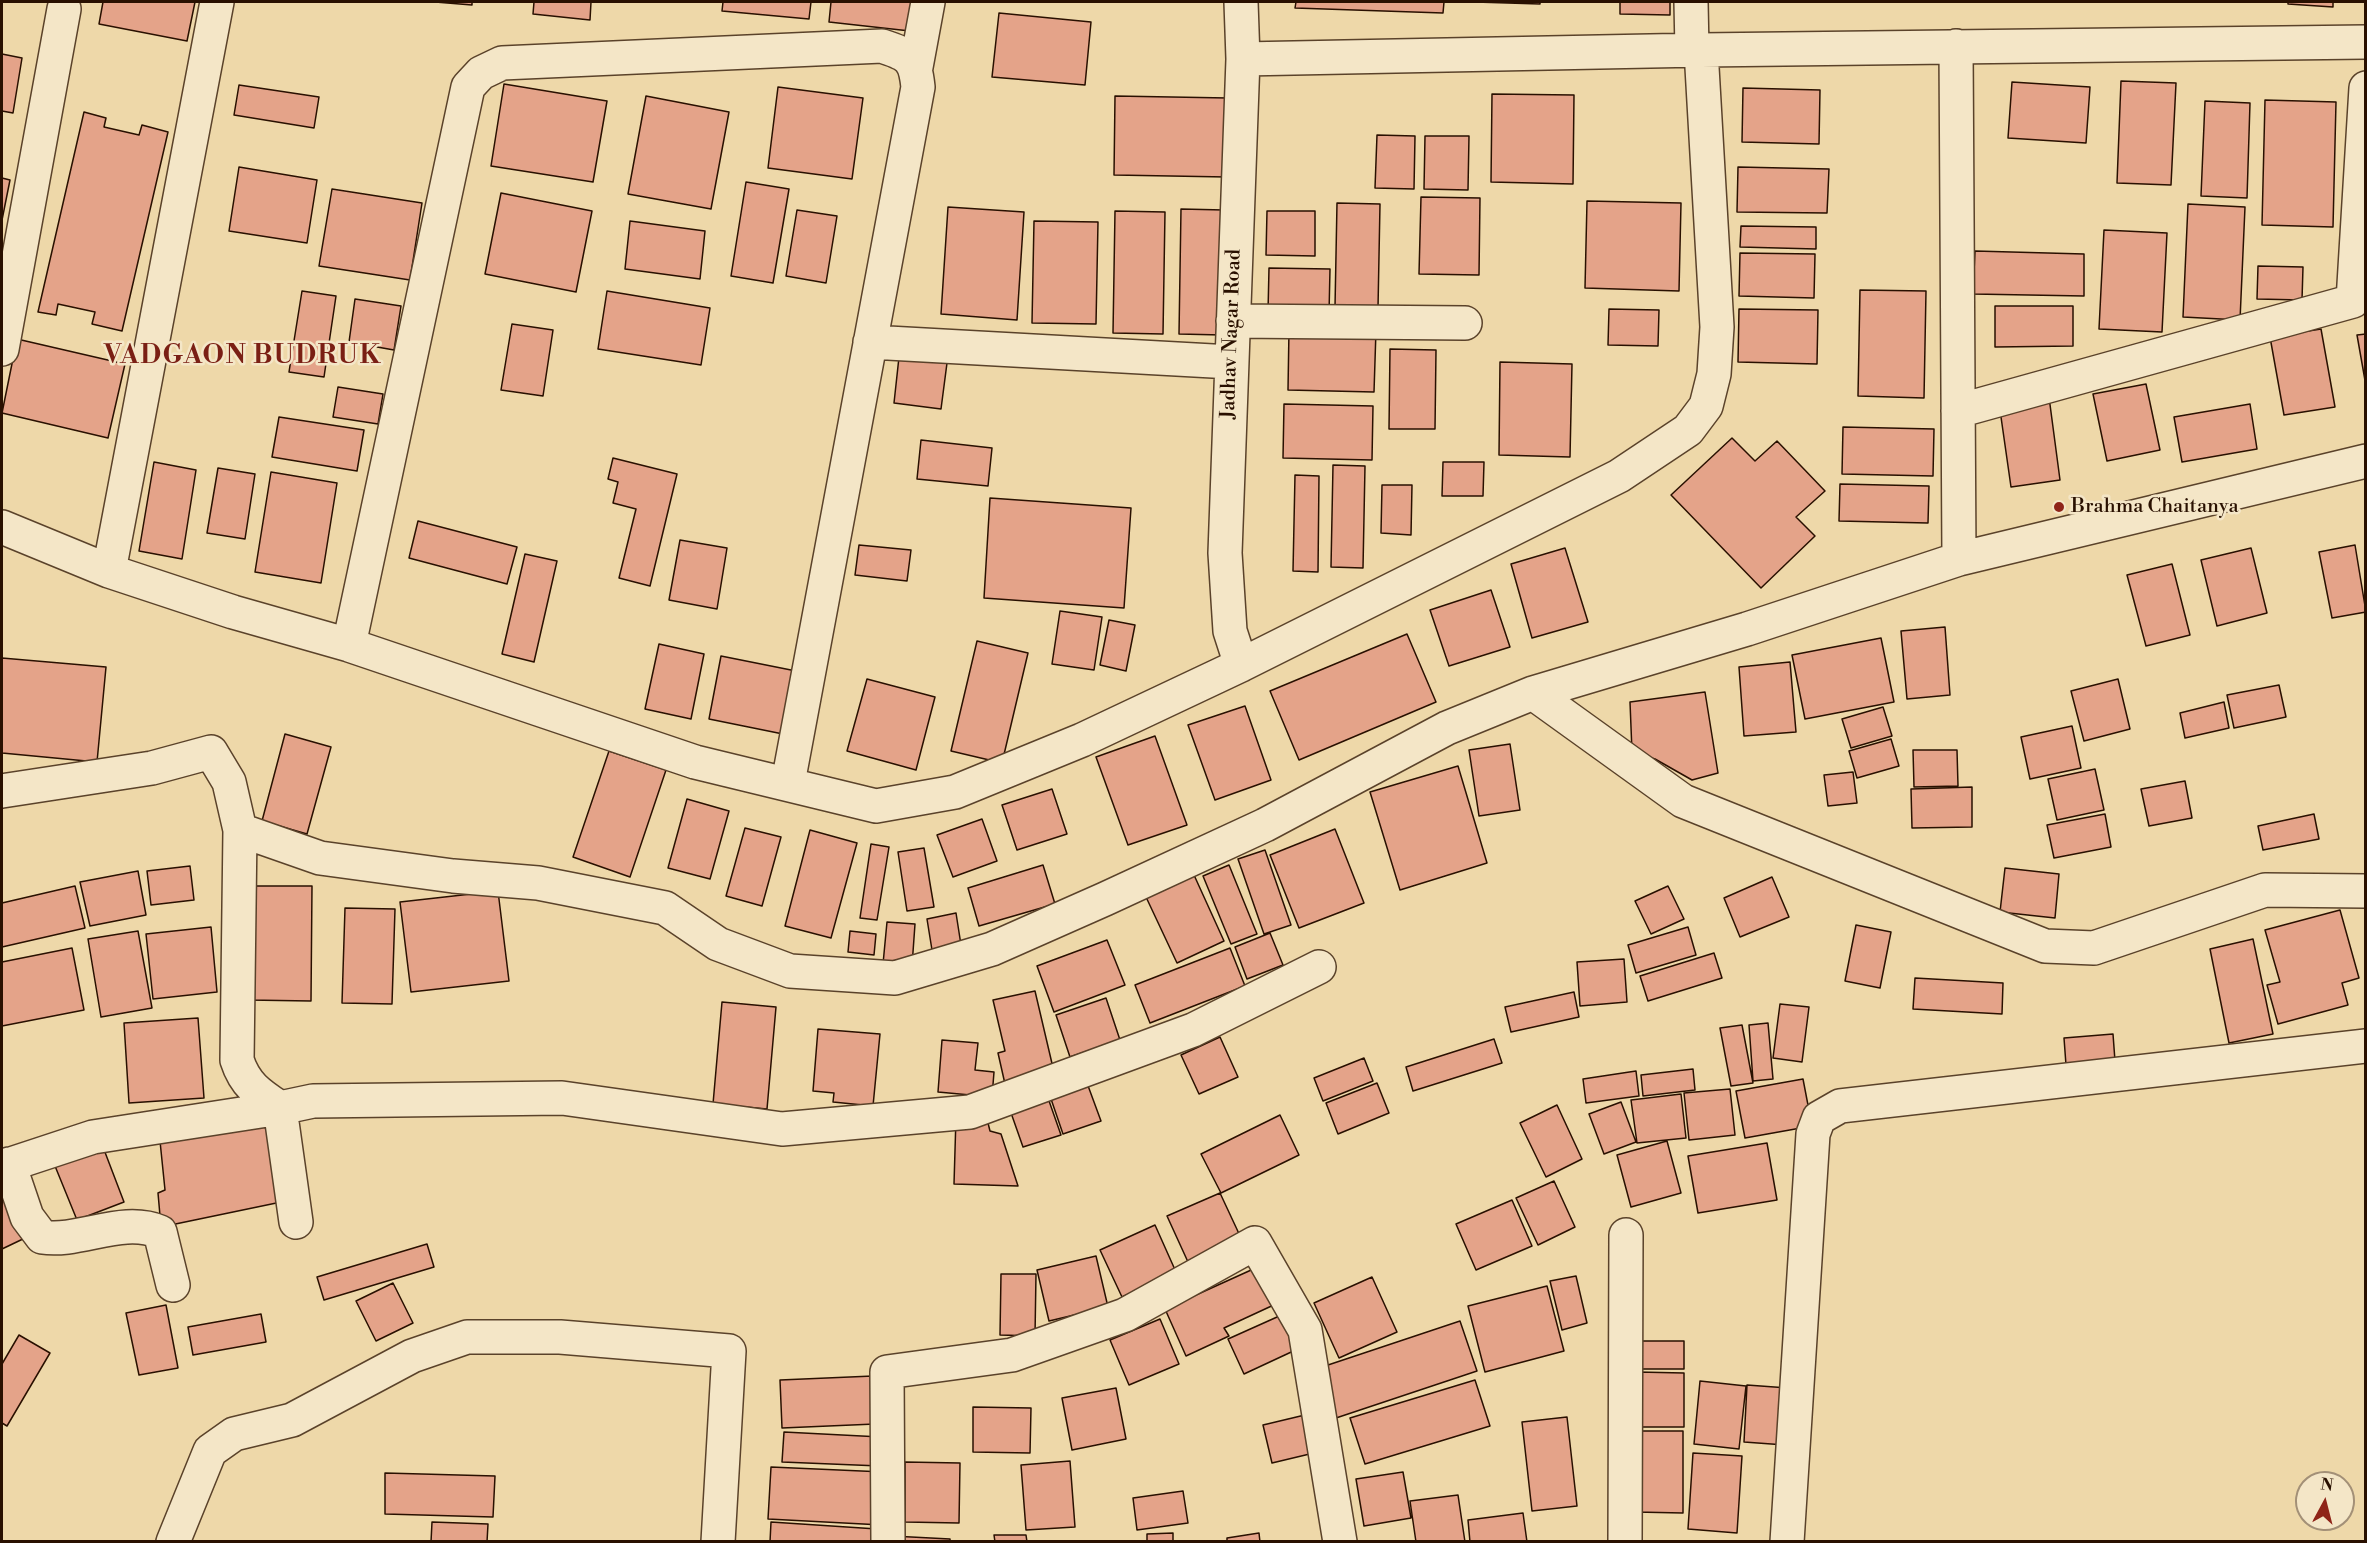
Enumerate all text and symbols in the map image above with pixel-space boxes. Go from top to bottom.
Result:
street label: Jadhav Nagar Road [1217,249,1247,419]
district label: VADGAON BUDRUK [104,341,382,373]
place label: Brahma Chaitanya [2071,495,2239,519]
marker: Brahma Chaitanya [2052,500,2066,514]
north arrow [2295,1471,2355,1531]
text: N [2319,1474,2334,1496]

